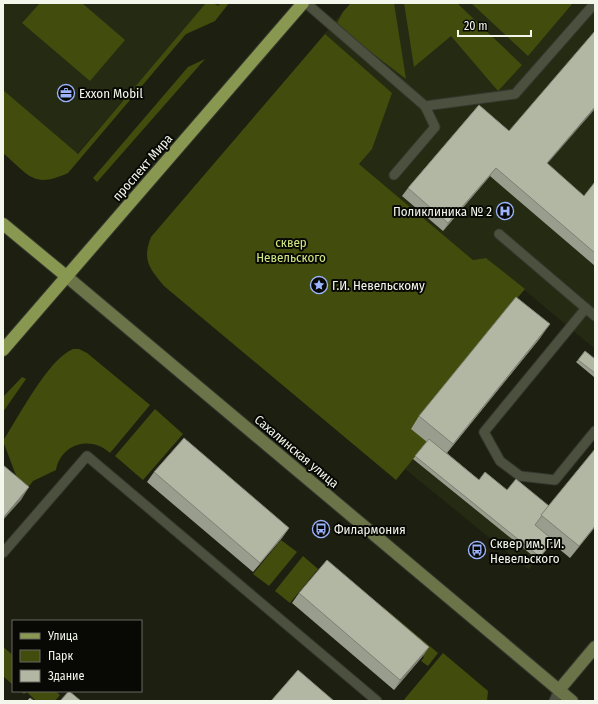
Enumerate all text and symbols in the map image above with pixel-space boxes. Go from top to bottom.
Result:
scale bar [458,12,531,38]
text: 20 m [464,19,488,33]
office icon: Exxon Mobil [56,83,76,103]
place label: Exxon Mobil [79,86,143,101]
street label: проспект Мира [109,131,175,204]
hospital icon: Поликлиника № 2 [495,201,515,221]
place label: Поликлиника № 2 [393,204,492,219]
park label: сквер Невельского [256,235,326,265]
place icon: Г.И. Невельскому [309,275,329,295]
place label: Г.И. Невельскому [332,278,425,293]
street label: Сахалинская улица [252,412,342,491]
bus stop icon: Филармония [311,519,331,539]
place label: Филармония [334,522,406,537]
place label: Сквер им. Г.И. Невельского [490,536,564,566]
bus stop icon: Сквер им. Г.И. Невельского [467,540,487,560]
legend [12,620,142,692]
text: Улица [47,629,78,643]
text: Парк [48,649,74,663]
text: Здание [48,669,84,683]

